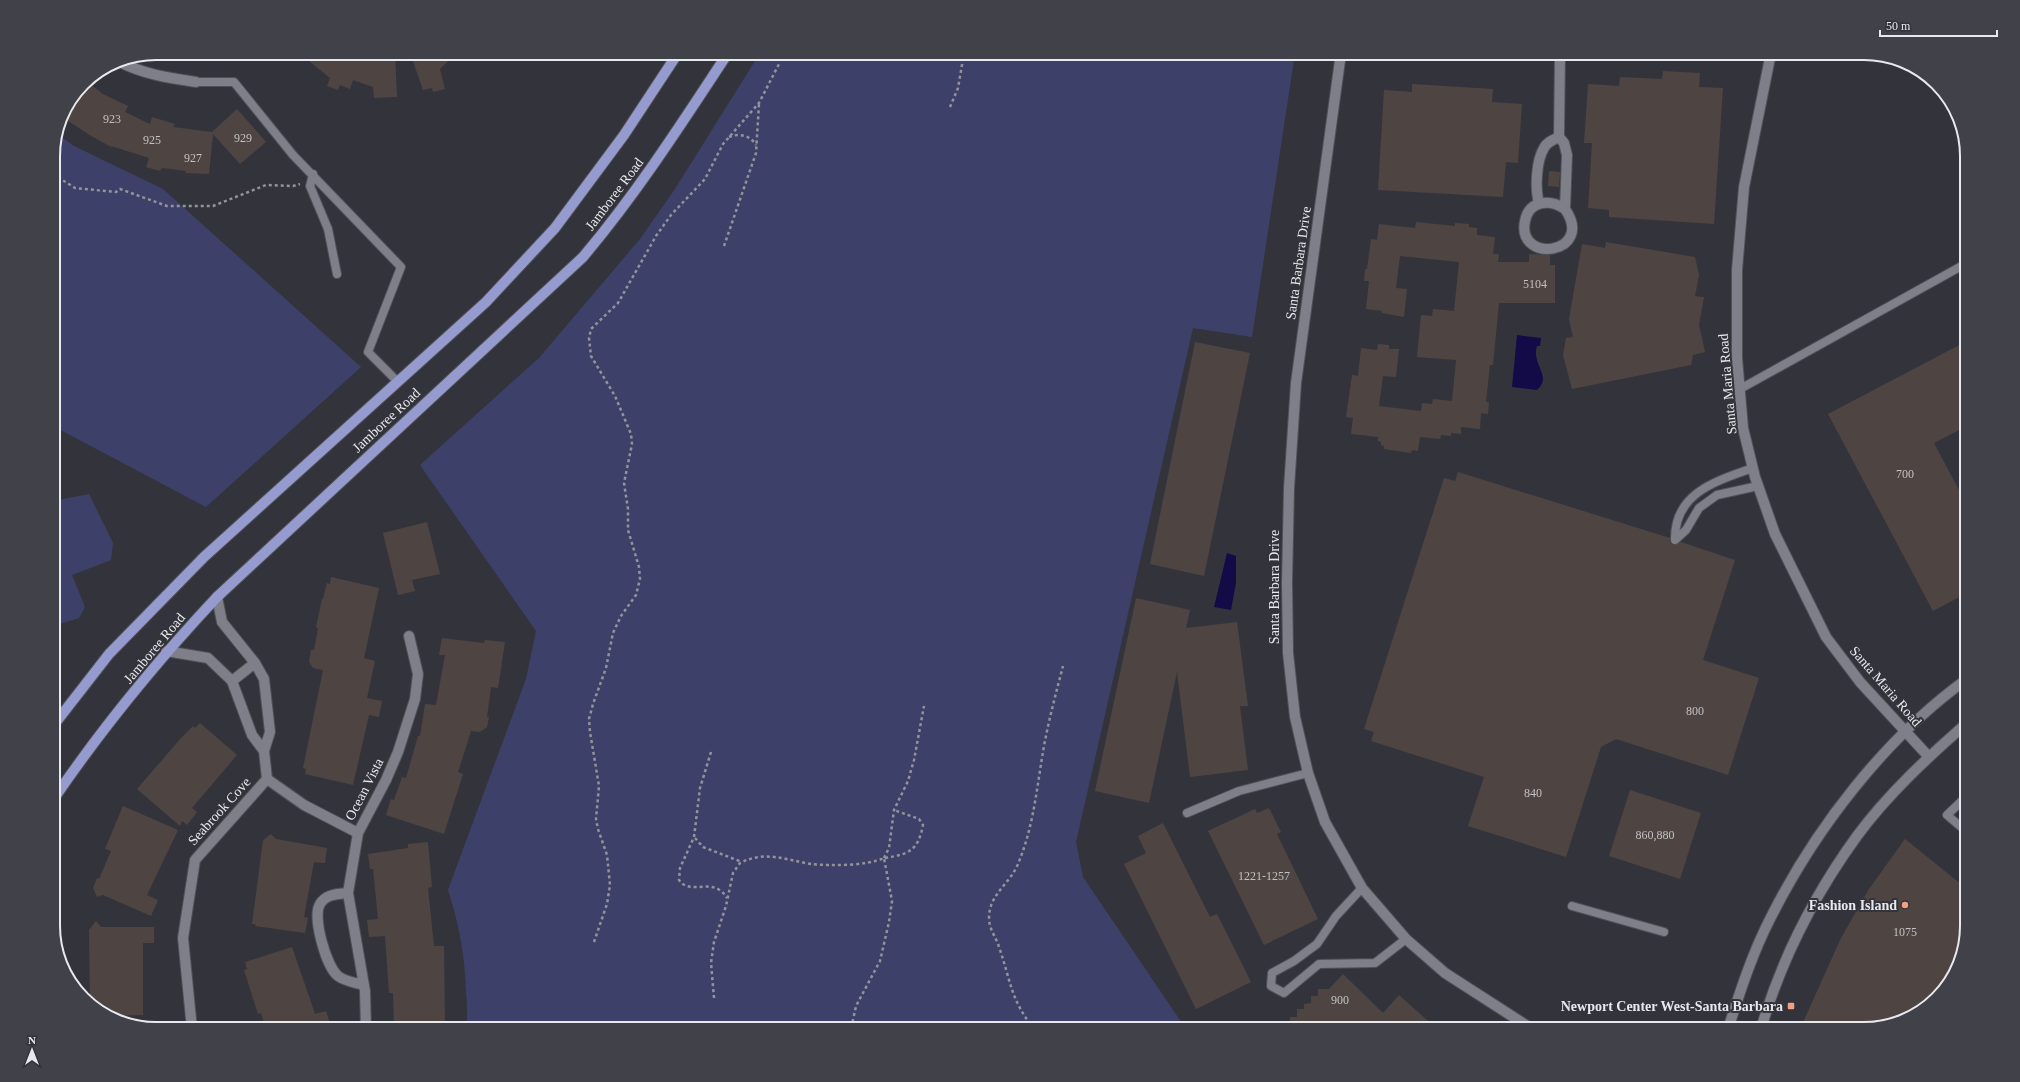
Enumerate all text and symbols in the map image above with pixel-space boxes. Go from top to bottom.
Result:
scale bar [1880,12,1997,38]
text: 50 m [1886,19,1911,33]
house number: 923 [103,112,121,126]
house number: 929 [234,131,252,145]
house number: 925 [143,133,161,147]
house number: 927 [184,151,202,165]
street label: Jamboree Road [582,155,646,233]
street label: Santa Barbara Drive [1283,205,1314,321]
house number: 5104 [1523,277,1547,291]
street label: Santa Maria Road [1716,333,1739,435]
street label: Jamboree Road [350,385,423,455]
house number: 700 [1896,467,1914,481]
street label: Santa Barbara Drive [1267,530,1282,644]
street label: Jamboree Road [121,610,188,686]
street label: Santa Maria Road [1847,643,1924,729]
house number: 800 [1686,704,1704,718]
street label: Ocean Vista [342,755,387,823]
street label: Seabrook Cove [185,774,254,848]
house number: 840 [1524,786,1542,800]
house number: 860,880 [1636,828,1675,842]
house number: 1221-1257 [1238,869,1290,883]
place label: Fashion Island [1809,898,1897,913]
marker: Fashion Island [1900,900,1910,910]
house number: 1075 [1893,925,1917,939]
house number: 900 [1331,993,1349,1007]
place label: Newport Center West-Santa Barbara [1561,999,1783,1014]
marker: Newport Center West-Santa Barbara [1786,1001,1796,1011]
north arrow [12,1030,52,1070]
text: N [28,1034,36,1046]

